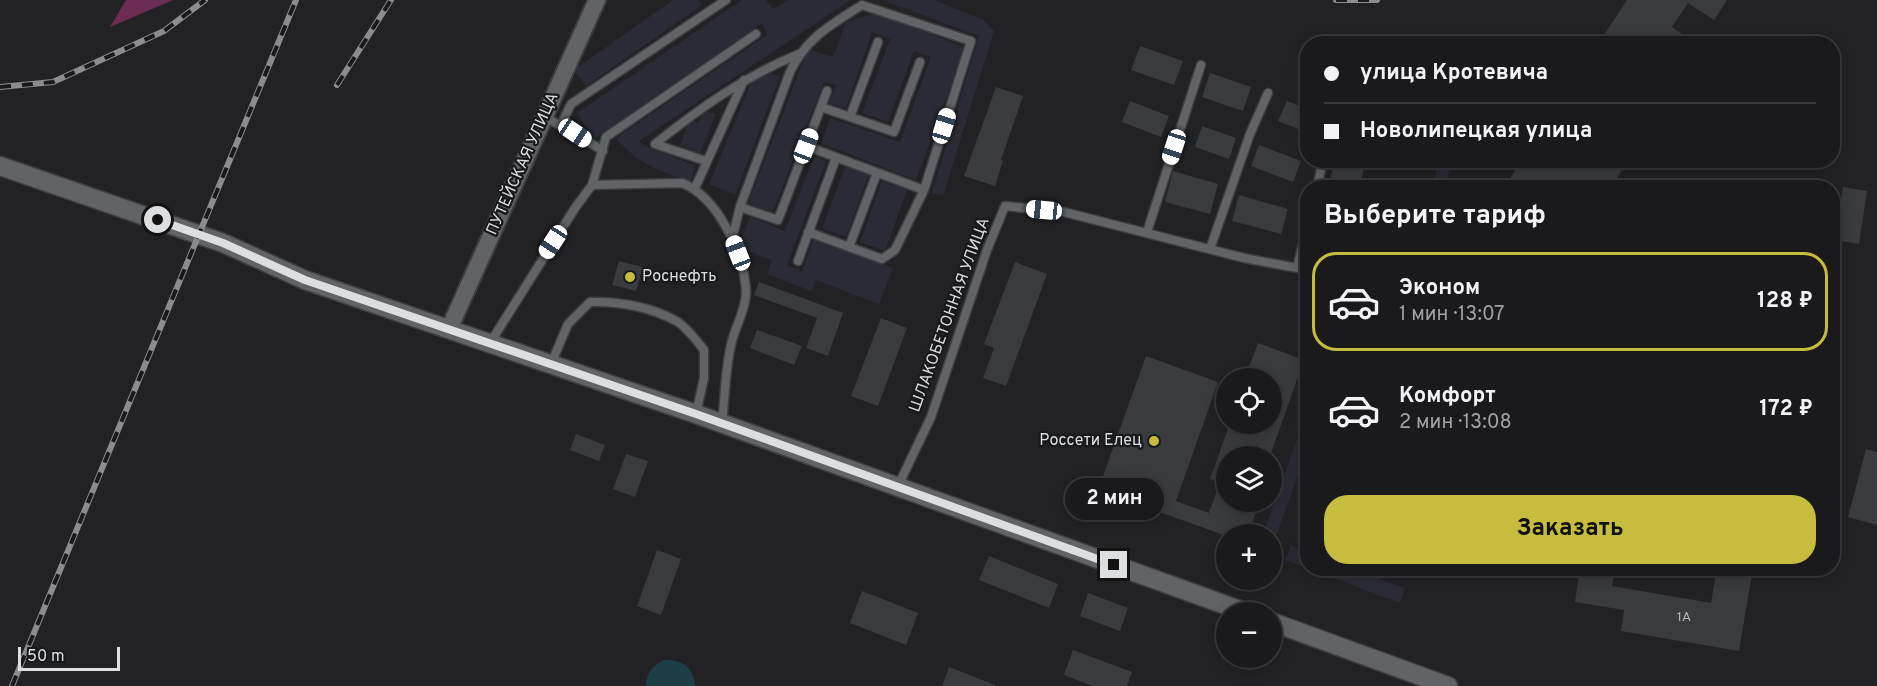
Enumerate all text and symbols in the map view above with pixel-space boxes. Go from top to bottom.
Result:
text: улица Кротевича [1360,60,1548,87]
street label: ПУТЕЙСКАЯ УЛИЦА [481,89,564,238]
car [930,106,958,146]
car [555,115,595,151]
text: Новолипецкая улица [1360,118,1592,145]
car [791,126,821,166]
car [1160,127,1188,167]
car [1025,199,1063,221]
text: Выберите тариф [1324,199,1546,233]
route start [144,206,171,233]
street label: ШЛАКОБЕТОННАЯ УЛИЦА [905,215,995,415]
car [536,222,570,262]
car [723,233,753,273]
place label: Роснефть [642,267,717,287]
marker: Роснефть [623,270,637,284]
icon: car [1327,275,1381,329]
text: Эконом [1399,275,1480,302]
text: 128 ₽ [1757,288,1813,315]
text: 1 мин · 13:07 [1399,302,1505,328]
map controls [1216,368,1282,668]
button: locate [1216,368,1282,434]
icon: car [1327,383,1381,437]
text: Комфорт [1399,383,1496,410]
text: 172 ₽ [1759,396,1813,423]
text: 2 мин · 13:08 [1399,410,1512,436]
place label: Россети Елец [1039,431,1142,451]
marker: Россети Елец [1147,434,1161,448]
button: layers [1216,446,1282,512]
callout: 2 мин [1064,478,1164,520]
text: 2 мин [1086,486,1143,512]
button: Заказать [1324,495,1816,564]
button: + [1216,524,1282,590]
route end [1100,551,1127,578]
button: − [1216,602,1282,668]
house number: 1А [1677,609,1691,626]
scale bar [18,644,120,672]
text: 50 m [27,647,65,667]

